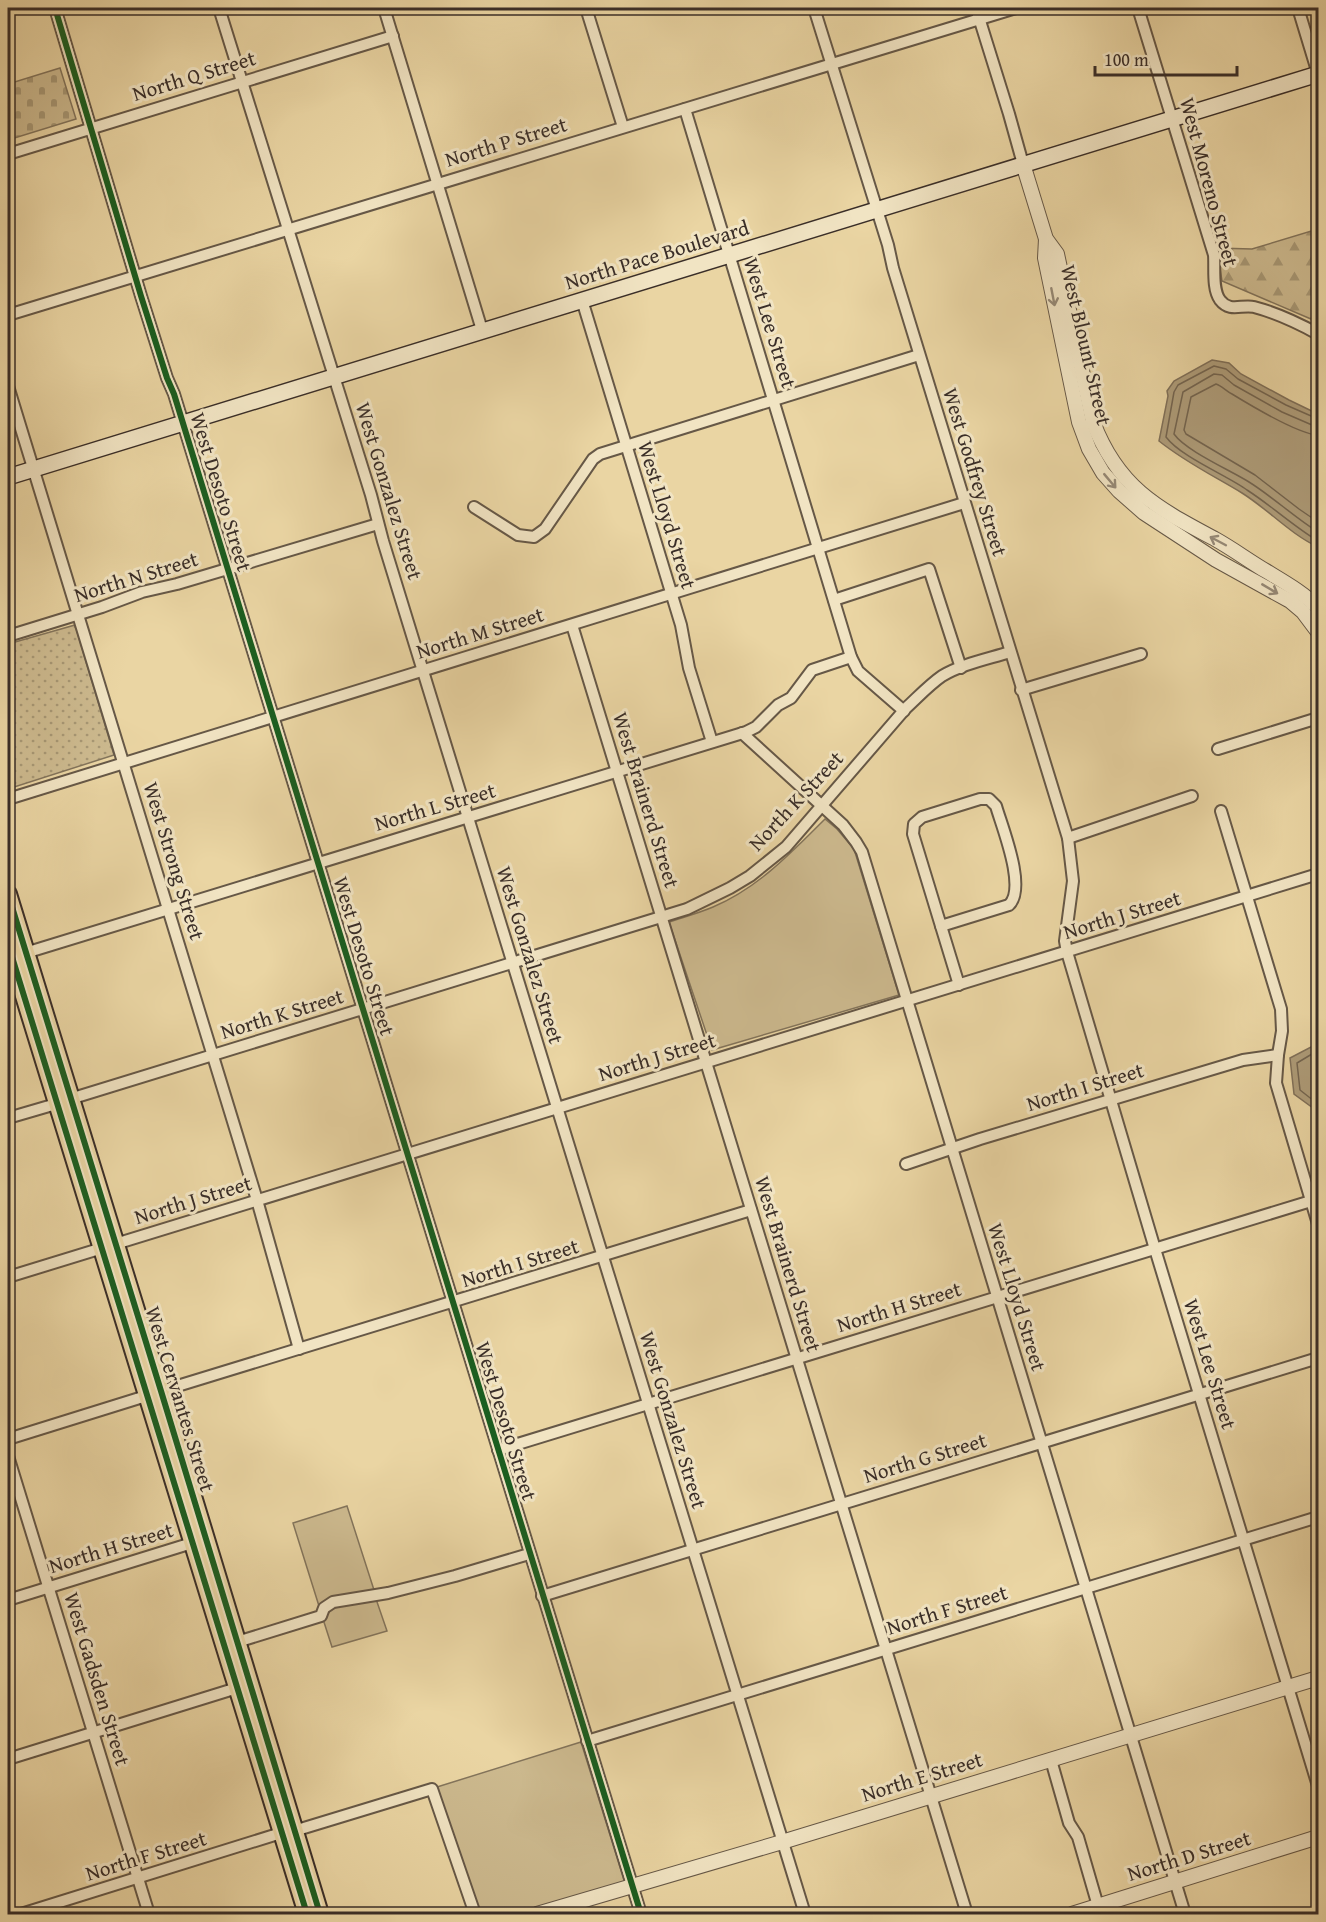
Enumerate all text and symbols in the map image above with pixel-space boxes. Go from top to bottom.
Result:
scale bar [1095,39,1238,77]
street label: North Q Street [128,42,260,109]
text: 100 m [1104,46,1149,73]
street label: West Moreno Street [1172,94,1247,270]
street label: North P Street [441,108,571,175]
street label: North Pace Boulevard [561,212,754,297]
street label: West Lee Street [736,254,805,392]
street label: West Blount Street [1053,261,1120,429]
one-way arrow [1048,286,1059,306]
street label: West Godfrey Street [935,384,1016,560]
street label: West Gonzalez Street [348,398,431,584]
street label: West Desoto Street [183,409,261,576]
street label: West Lloyd Street [630,437,705,593]
one-way arrow [1103,473,1117,488]
one-way arrow [1210,535,1227,547]
street label: North N Street [70,543,202,610]
one-way arrow [1262,584,1279,596]
street label: North M Street [412,598,548,667]
street label: West Brainerd Street [605,708,688,892]
street label: North K Street [741,743,851,858]
street label: North L Street [371,774,500,839]
street label: West Strong Street [136,778,213,944]
street label: West Gonzalez Street [489,862,572,1048]
street label: West Desoto Street [326,873,404,1040]
street label: North J Street [1059,882,1185,947]
street label: North K Street [217,980,348,1047]
street label: North J Street [594,1024,720,1089]
street label: North I Street [1022,1054,1148,1119]
street label: North J Street [130,1167,256,1232]
street label: West Brainerd Street [747,1172,830,1356]
street label: West Lloyd Street [980,1219,1055,1375]
street label: North I Street [457,1230,583,1295]
street label: North H Street [833,1273,965,1340]
street label: West Lee Street [1176,1295,1245,1433]
street label: West Cervantes Street [138,1302,224,1496]
street label: West Gonzalez Street [632,1327,715,1513]
street label: West Desoto Street [468,1338,546,1505]
street label: North G Street [860,1424,991,1491]
street label: North H Street [45,1514,177,1581]
street label: North F Street [883,1576,1012,1643]
street label: West Gadsden Street [56,1588,139,1770]
street label: North E Street [857,1743,987,1810]
street label: North F Street [82,1822,211,1889]
street label: North D Street [1123,1822,1255,1889]

